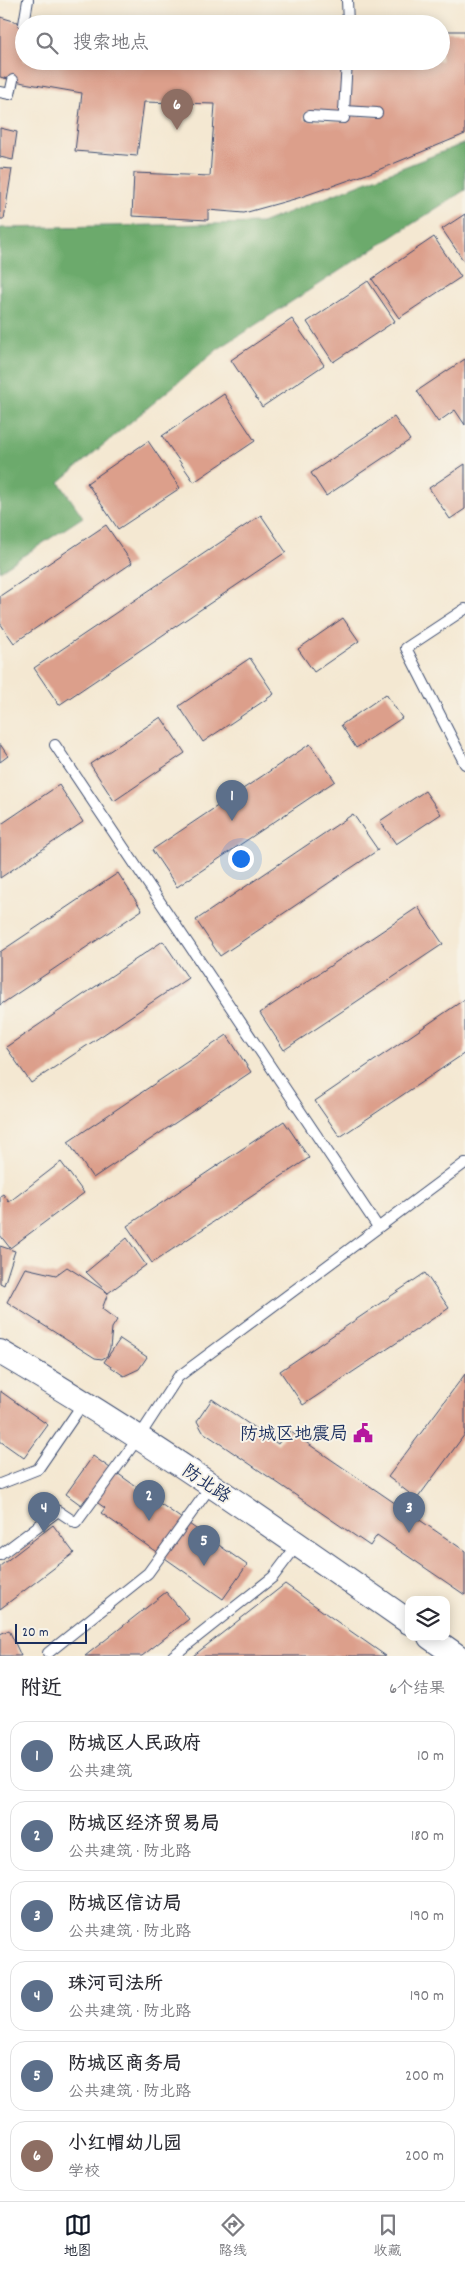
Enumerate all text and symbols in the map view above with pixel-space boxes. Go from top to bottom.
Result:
search box [15,15,450,70]
icon: search [33,29,61,57]
text: 搜索地点 [73,31,149,58]
pin: 6 [161,89,193,130]
pin: 1 [216,780,248,821]
your location [228,846,254,872]
public building icon: 防城区地震局 [352,1422,374,1444]
place label: 防城区地震局 [240,1423,348,1448]
street label: 防北路 [176,1460,235,1511]
pin: 2 [133,1480,165,1521]
pin: 4 [28,1492,60,1533]
pin: 3 [393,1492,425,1533]
pin: 5 [188,1525,220,1566]
map controls [405,1596,450,1641]
button: layers [405,1596,450,1641]
scale bar [15,1621,88,1644]
text: 20 m [22,1623,49,1643]
text: 附近 [20,1675,62,1705]
text: 6个结果 [389,1678,445,1701]
text: 防城区人民政府 [68,1732,201,1759]
text: 1 [35,1745,39,1768]
text: 10 m [417,1745,444,1768]
text: 公共建筑 [68,1761,132,1784]
text: 防城区经济贸易局 [68,1812,220,1839]
text: 2 [34,1825,41,1848]
text: 180 m [411,1825,444,1848]
text: 公共建筑 · 防北路 [68,1841,191,1864]
text: 防城区信访局 [68,1892,182,1919]
text: 3 [33,1905,41,1928]
text: 190 m [410,1905,444,1928]
text: 公共建筑 · 防北路 [68,1921,191,1944]
text: 珠河司法所 [68,1972,163,1999]
text: 4 [34,1985,40,2008]
text: 190 m [410,1985,444,2008]
text: 公共建筑 · 防北路 [68,2001,191,2024]
text: 防城区商务局 [68,2052,182,2079]
text: 5 [33,2065,41,2088]
text: 200 m [405,2065,444,2088]
text: 公共建筑 · 防北路 [68,2081,191,2104]
text: 小红帽幼儿园 [68,2132,182,2159]
text: 6 [33,2145,41,2168]
text: 200 m [405,2145,444,2168]
text: 学校 [68,2161,100,2184]
tab: 地图 [64,2211,92,2262]
tab: 路线 [219,2211,247,2262]
tab: 收藏 [374,2211,402,2262]

